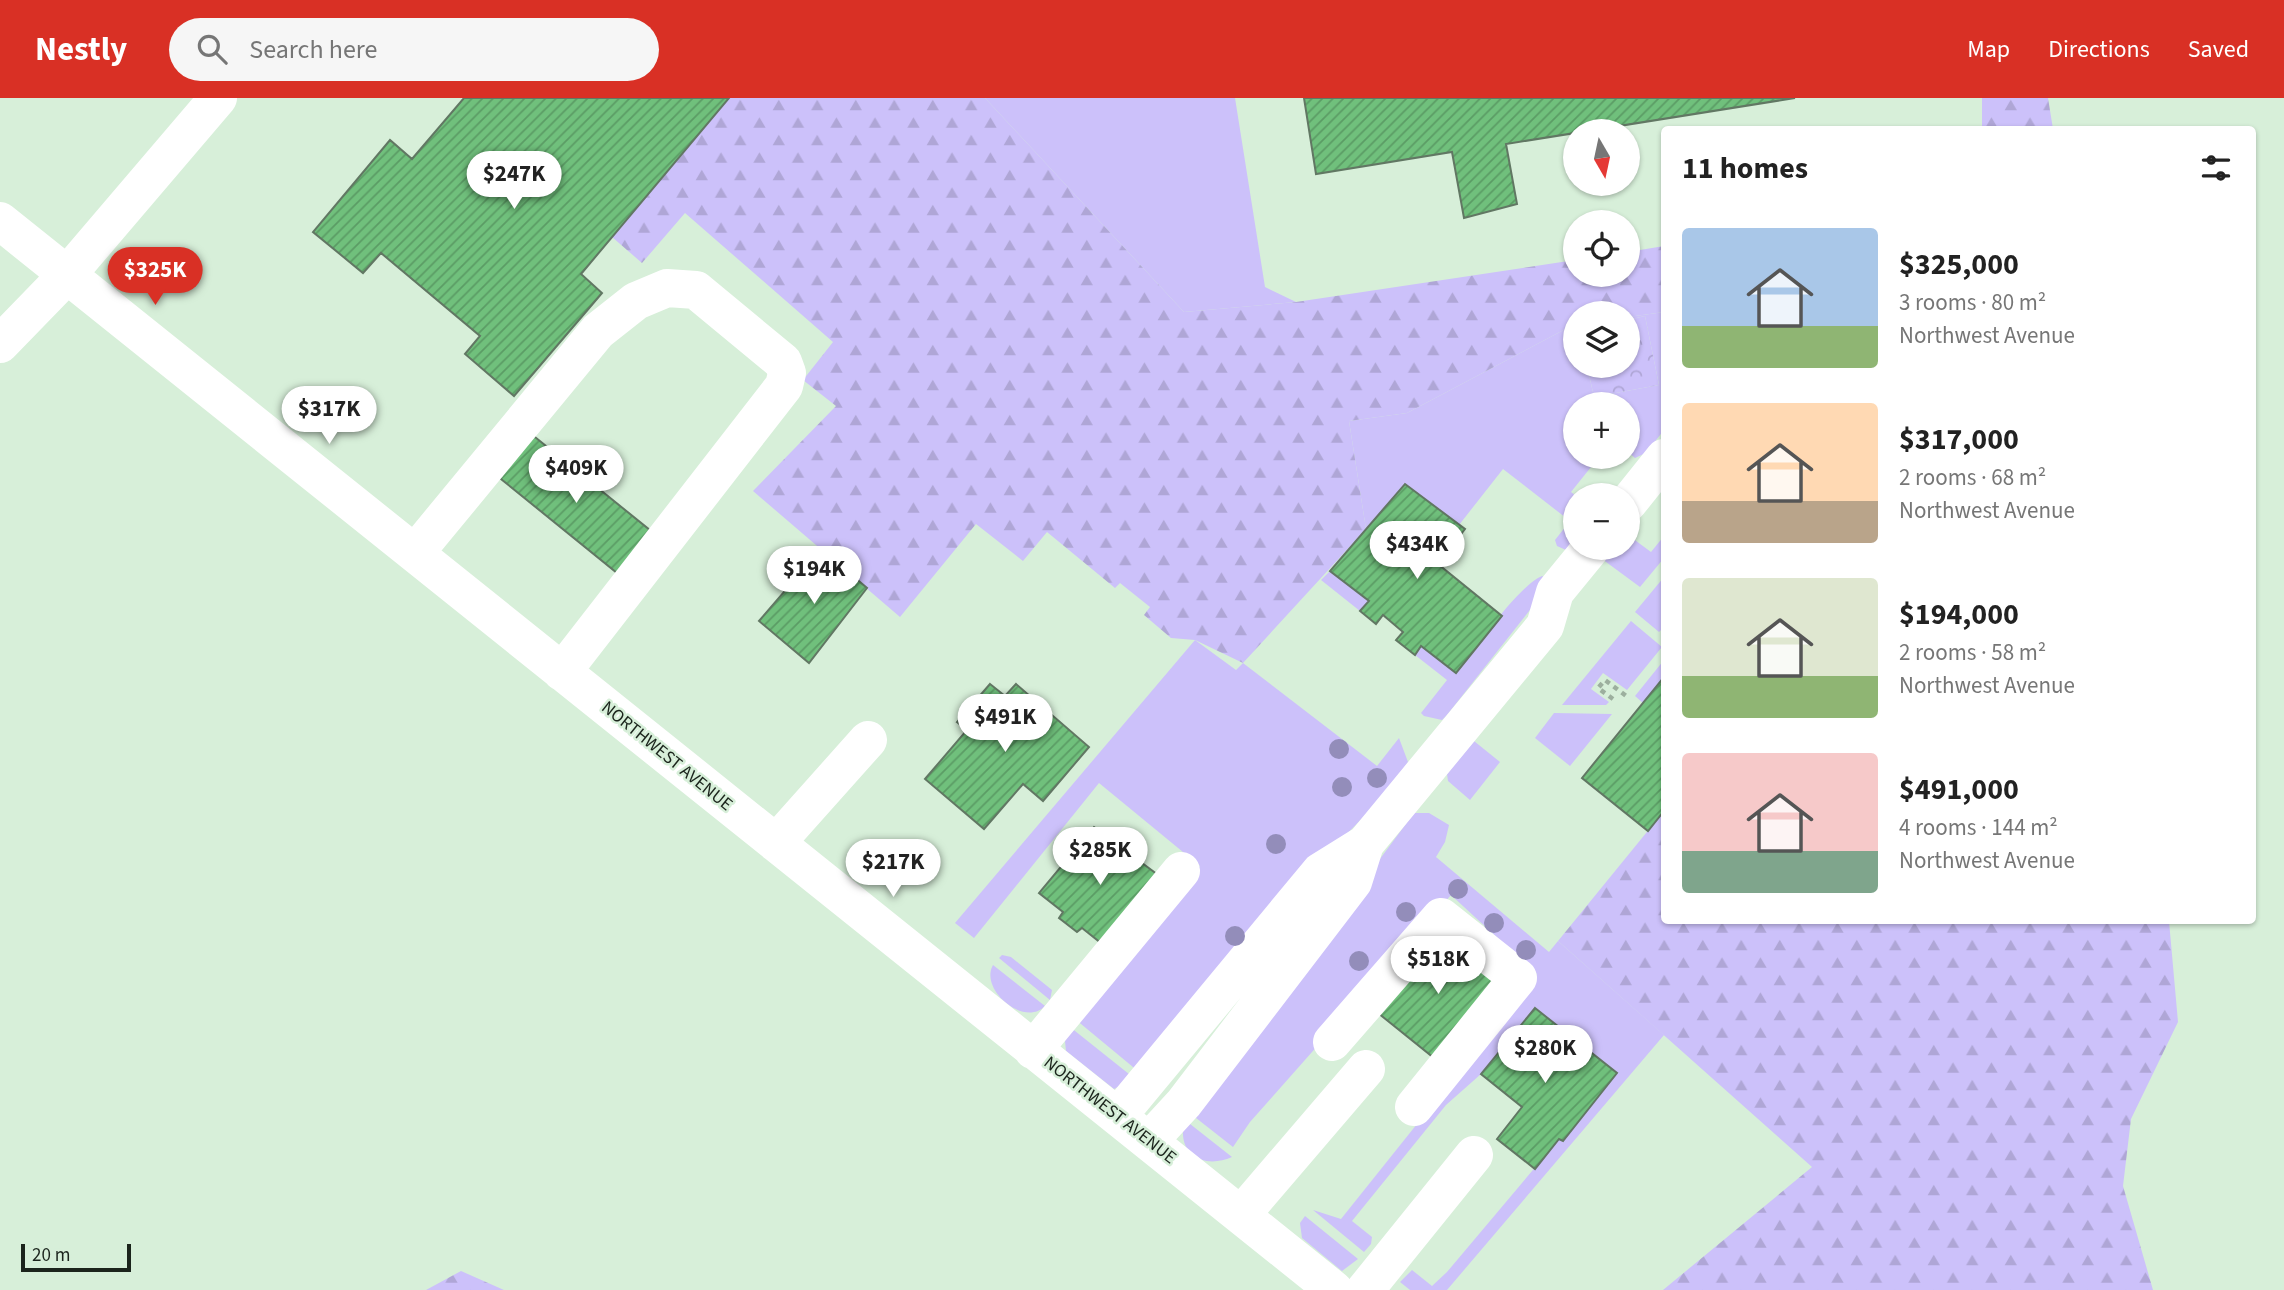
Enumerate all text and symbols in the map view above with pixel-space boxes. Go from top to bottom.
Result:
search box [169,18,659,81]
text: Nestly [35,26,127,73]
icon: search [193,30,231,68]
text: Search here [249,31,377,68]
text: Map [1967,32,2010,67]
text: Directions [2048,32,2150,67]
text: Saved [2188,32,2249,67]
north arrow [1563,119,1640,196]
map controls [1563,119,1640,560]
text: 11 homes [1682,147,1808,190]
icon: filters [2197,149,2235,187]
pin: $247K [465,152,563,211]
text: $247K [483,157,545,190]
button: locate [1563,210,1640,287]
text: $325,000 [1899,243,2019,286]
pin: $325K [106,248,204,307]
text: $325K [124,253,186,286]
icon: home [1738,256,1822,340]
text: 3 rooms · 80 m² [1899,286,2046,319]
button: layers [1563,301,1640,378]
text: Northwest Avenue [1899,319,2075,352]
pin: $317K [280,386,378,446]
text: $317K [298,392,360,425]
button: + [1563,392,1640,469]
text: $317,000 [1899,418,2019,461]
icon: home [1738,431,1822,515]
pin: $409K [527,446,625,505]
text: $409K [545,451,607,484]
text: 2 rooms · 68 m² [1899,461,2046,494]
button: − [1563,483,1640,560]
text: Northwest Avenue [1899,494,2075,527]
pin: $434K [1368,522,1466,581]
text: $434K [1386,527,1448,560]
pin: $194K [765,546,863,606]
text: $194K [783,552,845,585]
text: $194,000 [1899,593,2019,636]
icon: home [1738,606,1822,690]
text: 2 rooms · 58 m² [1899,636,2046,669]
text: Northwest Avenue [1899,669,2075,702]
pin: $491K [956,694,1054,754]
street label: NORTHWEST AVENUE [596,695,738,817]
text: $491K [974,700,1036,733]
text: $491,000 [1899,768,2019,811]
icon: home [1738,781,1822,865]
text: 4 rooms · 144 m² [1899,811,2058,844]
pin: $285K [1051,828,1149,887]
text: $285K [1069,833,1131,866]
pin: $217K [844,840,942,899]
text: Northwest Avenue [1899,844,2075,877]
text: $217K [862,845,924,878]
pin: $518K [1389,936,1487,996]
text: $518K [1407,942,1469,975]
pin: $280K [1496,1026,1594,1085]
text: $280K [1514,1031,1576,1064]
street label: NORTHWEST AVENUE [1038,1050,1182,1170]
scale bar [21,1241,131,1273]
text: 20 m [32,1242,70,1269]

